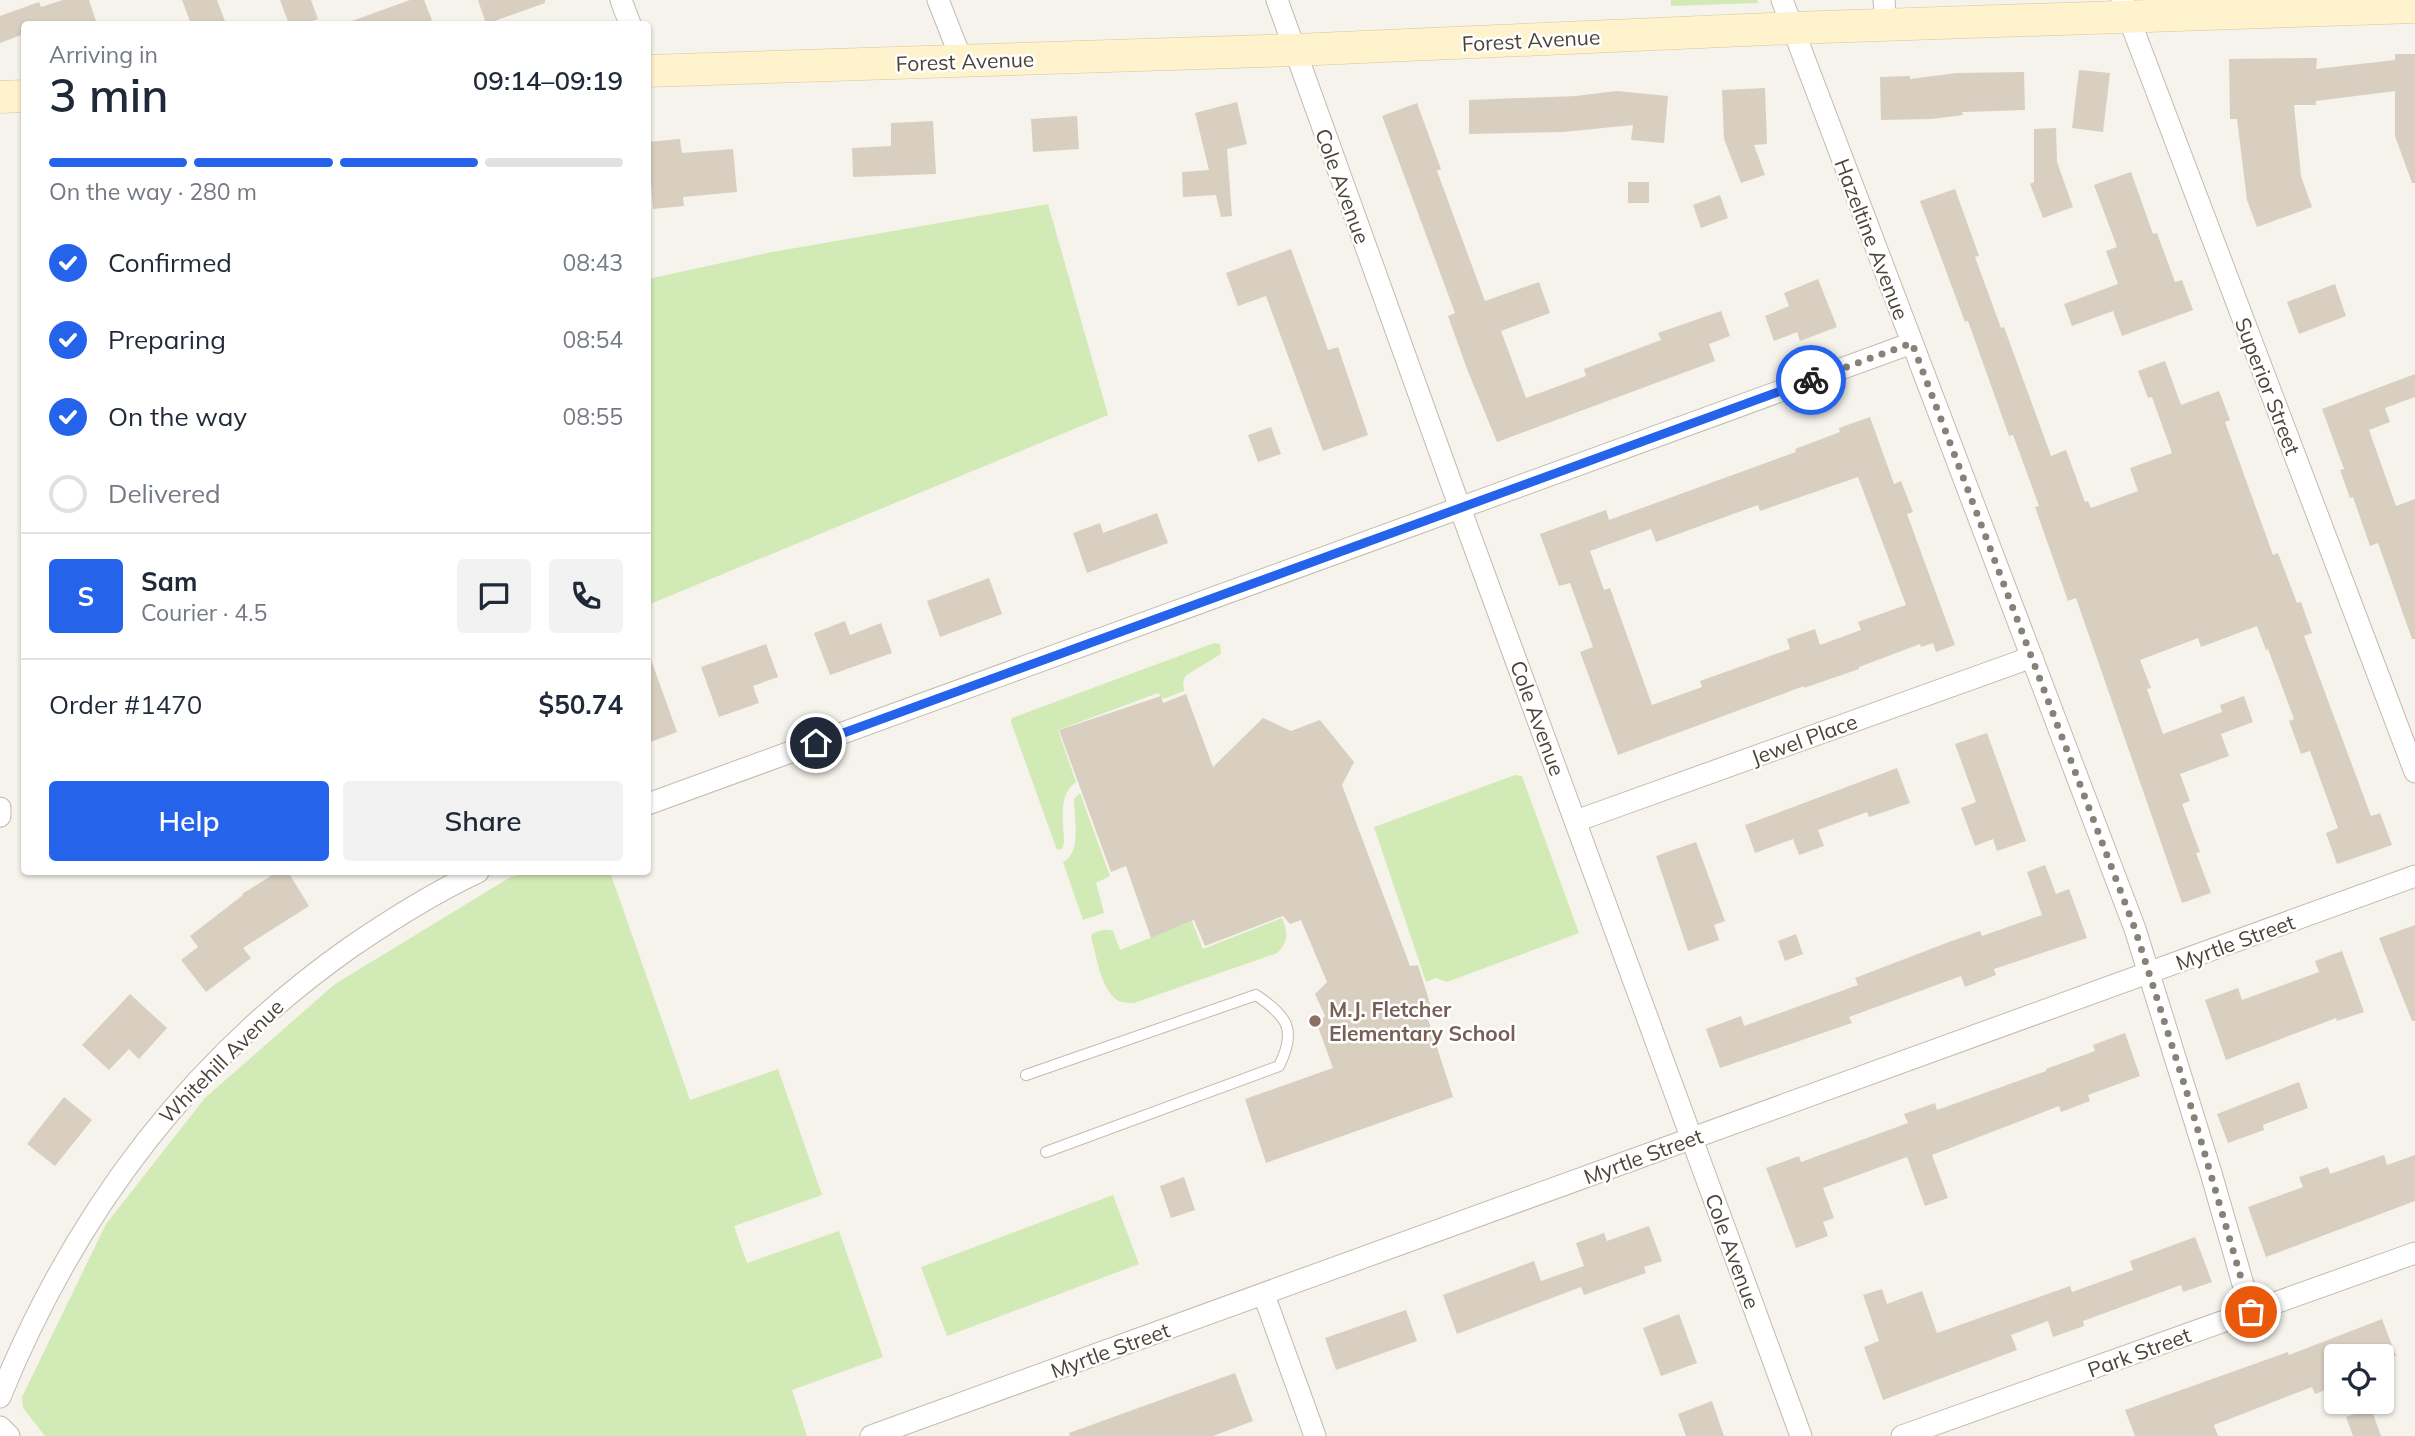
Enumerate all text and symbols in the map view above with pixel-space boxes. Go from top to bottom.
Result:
street label: Forest Avenue [1461,23,1601,57]
text: Arriving in [49,40,158,69]
street label: Forest Avenue [895,46,1035,76]
text: 09:14–09:19 [473,64,623,97]
text: 3 min [49,66,168,124]
street label: Cole Avenue [1310,125,1376,247]
street label: Hazeltine Avenue [1829,155,1915,323]
text: On the way · 280 m [49,177,257,206]
icon: check [49,244,87,282]
text: Confirmed [108,246,232,279]
text: 08:43 [563,248,623,277]
street label: Superior Street [2230,314,2306,458]
icon: check [49,321,87,359]
text: Preparing [108,323,226,356]
text: 08:54 [563,325,623,354]
courier [1776,345,1846,415]
icon: bike [1792,361,1830,399]
icon: check [49,398,87,436]
text: On the way [108,400,247,433]
text: 08:55 [563,402,623,431]
text: Delivered [108,477,221,510]
button: chat [457,559,531,633]
button: phone [549,559,623,633]
text: Sam [141,565,197,598]
text: S [78,580,94,613]
text: Courier · 4.5 [141,598,267,627]
street label: Cole Avenue [1505,657,1571,779]
text: Order #1470 [49,688,202,721]
text: $50.74 [539,688,623,721]
street label: Jewel Place [1747,708,1861,770]
pin [786,713,846,773]
icon: home [797,724,835,762]
button: Help [49,781,329,861]
button: Share [343,781,623,861]
street label: Myrtle Street [2172,908,2298,976]
street label: Whitehill Avenue [153,993,289,1129]
place label: M.J. Fletcher Elementary School [1329,996,1516,1046]
marker: M.J. Fletcher Elementary School [1307,1013,1323,1029]
street label: Myrtle Street [1580,1122,1706,1190]
street label: Cole Avenue [1700,1190,1766,1312]
pin [2221,1282,2281,1342]
icon: bag [2232,1293,2270,1331]
street label: Myrtle Street [1047,1316,1173,1384]
street label: Park Street [2084,1321,2194,1383]
map controls [2324,1344,2394,1414]
button: locate [2324,1344,2394,1414]

